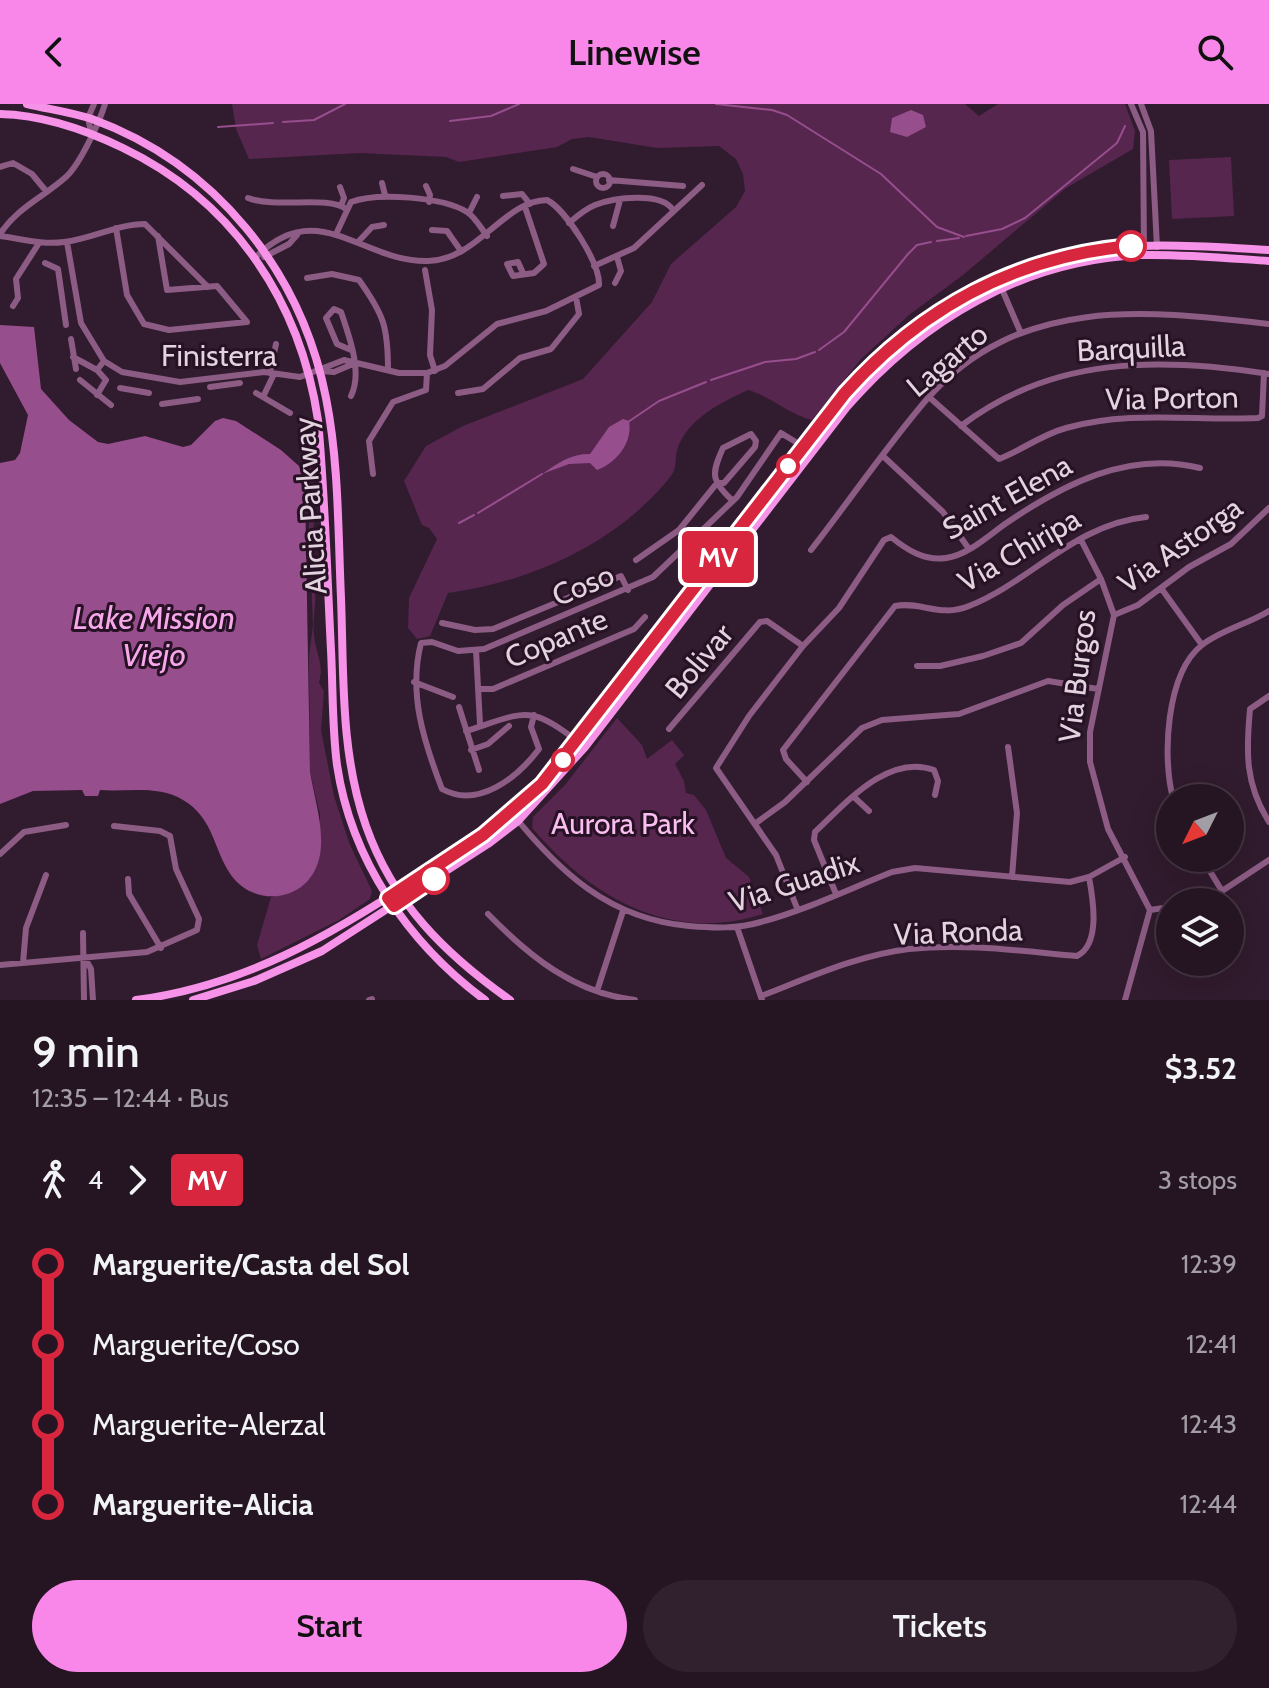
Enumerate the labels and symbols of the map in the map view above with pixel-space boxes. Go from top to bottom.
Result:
unlabelled marker [1116,231,1146,261]
street label: Lagarto [899,315,995,405]
street label: Barquilla [1076,327,1187,369]
street label: Finisterra [161,337,278,374]
street label: Via Porton [1105,378,1239,418]
street label: Alicia Parkway [285,416,335,596]
street label: Saint Elena [936,446,1078,548]
unlabelled marker [777,455,799,477]
street label: Via Astorga [1111,488,1250,601]
street label: Via Chiripa [951,500,1087,600]
line badge: MV [682,531,754,583]
street label: Coso [547,556,619,614]
water label: Lake Mission Viejo [73,598,235,674]
street label: Copante [499,600,613,676]
street label: Via Burgos [1050,607,1104,745]
street label: Bolivar [657,616,741,706]
unlabelled marker [552,749,574,771]
north arrow [1156,784,1244,872]
park label: Aurora Park [551,805,696,842]
street label: Via Guadix [724,844,864,920]
unlabelled marker [419,864,449,894]
street label: Via Ronda [893,911,1024,953]

